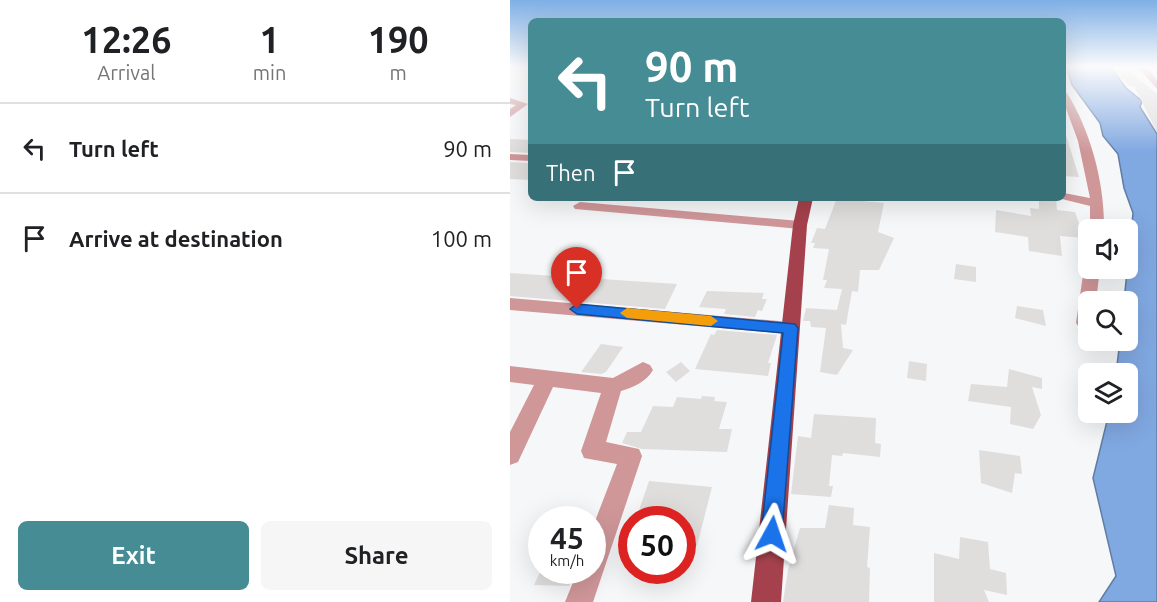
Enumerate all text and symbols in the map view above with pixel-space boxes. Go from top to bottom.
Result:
text: 12:26 [81,19,171,60]
text: 1 [259,19,280,60]
text: 190 [368,19,429,60]
icon: left [546,42,624,120]
text: 90 m [645,43,739,90]
text: Arrival [97,61,156,84]
text: min [253,61,286,84]
text: m [390,61,407,84]
text: Turn left [645,92,749,122]
icon: left [18,132,51,165]
text: Turn left [69,136,159,161]
text: 90 m [443,136,492,161]
icon: arrive [608,156,641,189]
text: Then [546,160,596,185]
map controls [1078,219,1138,423]
button: sound [1078,219,1138,279]
icon: arrive [18,222,51,255]
text: Arrive at destination [69,226,283,251]
text: 100 m [431,226,492,251]
pin [551,247,602,309]
icon: arrive [560,256,593,289]
button: search [1078,291,1138,351]
button: layers [1078,363,1138,423]
position arrow [740,502,804,566]
speed limit sign: 50 [618,506,696,584]
button: Exit [18,521,249,590]
button: Share [261,521,492,590]
text: 45 [550,521,584,555]
text: km/h [550,552,584,569]

